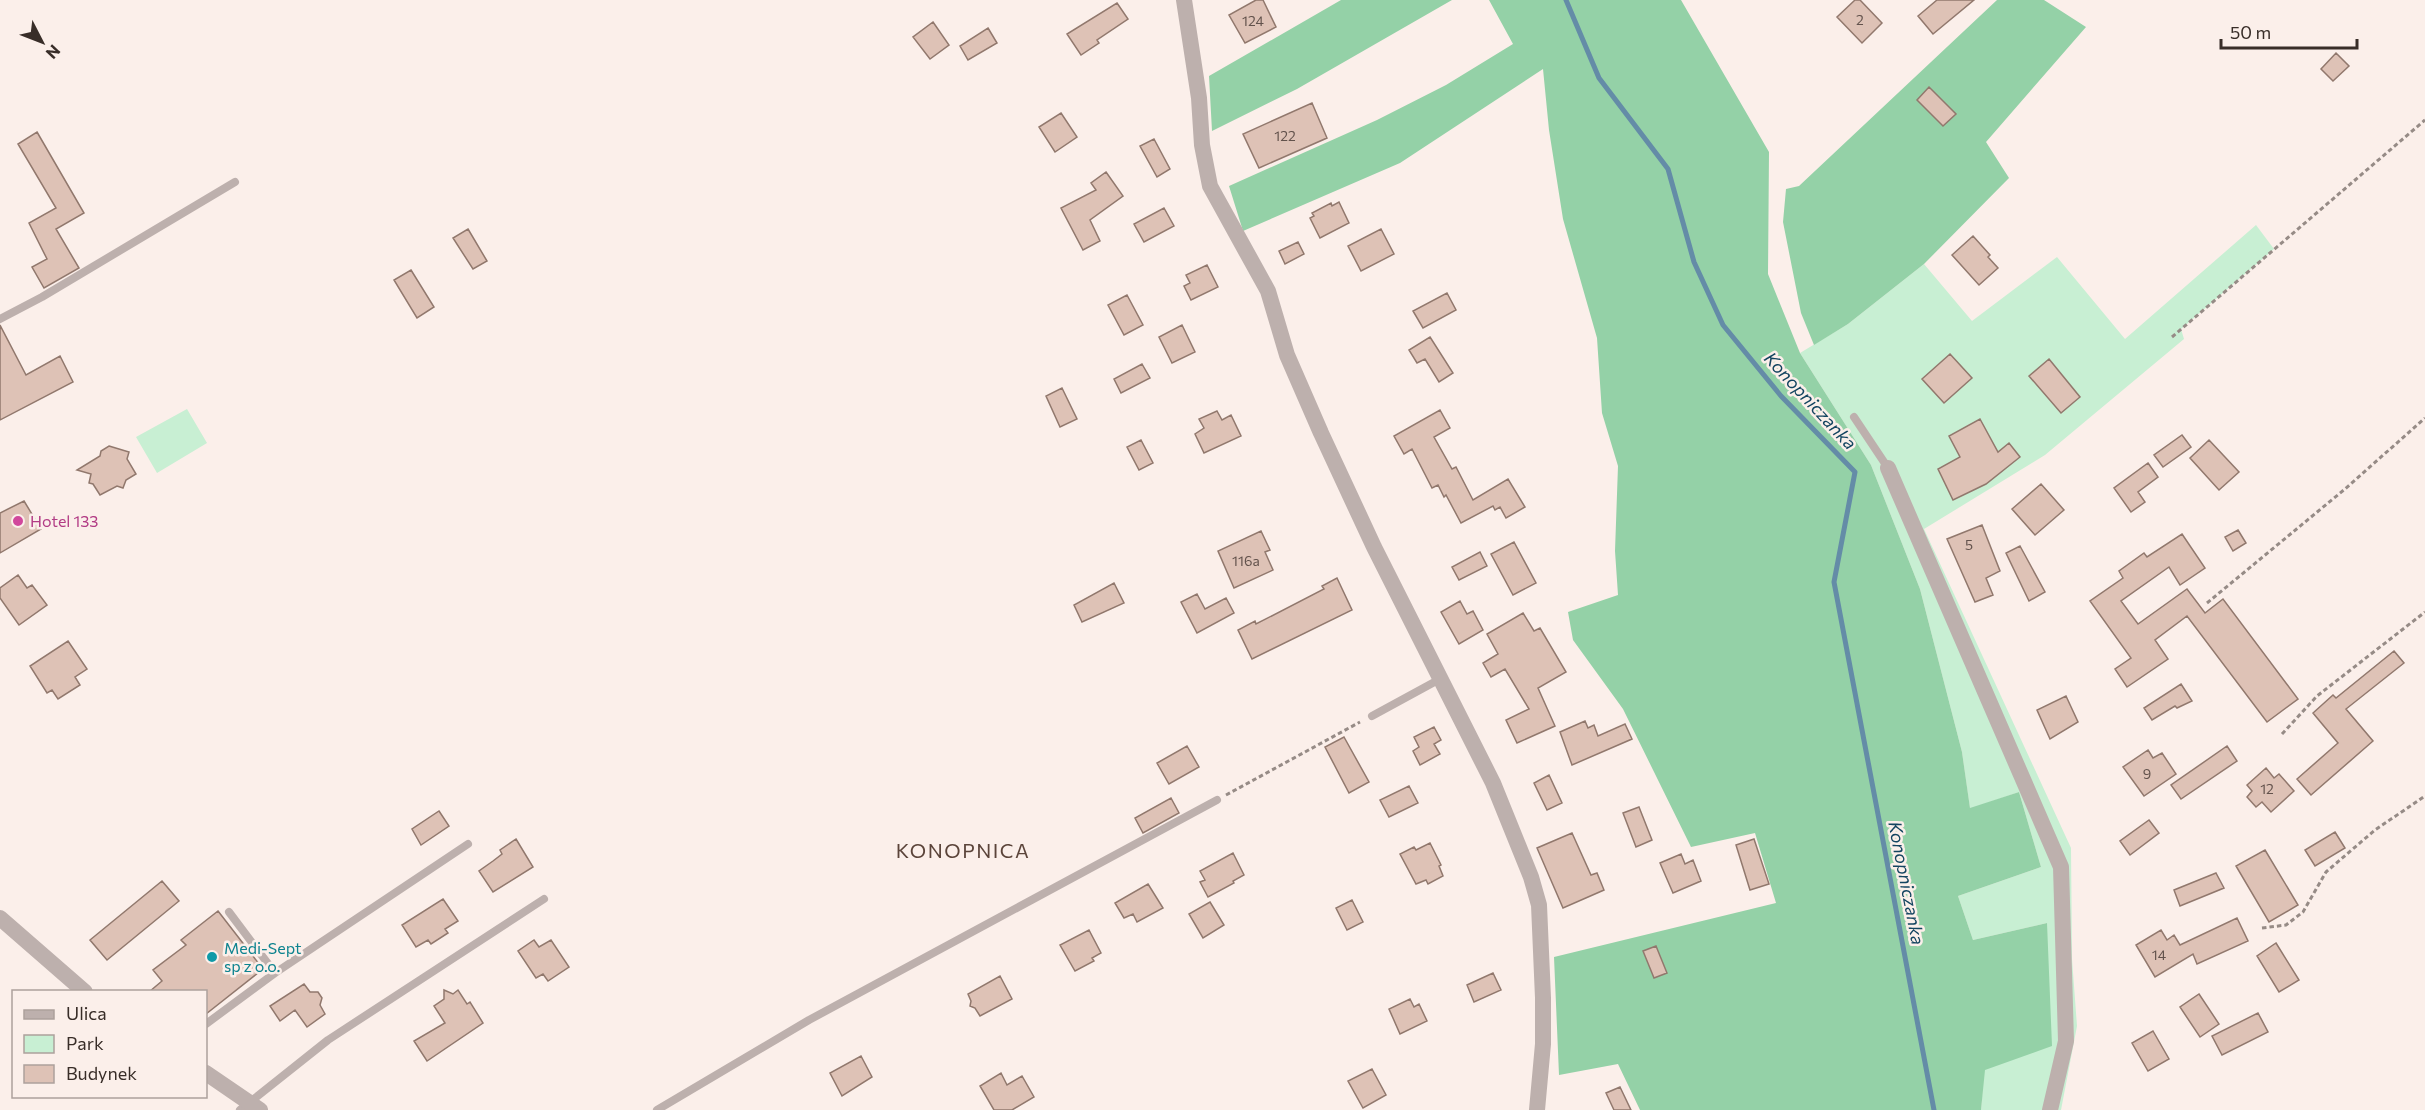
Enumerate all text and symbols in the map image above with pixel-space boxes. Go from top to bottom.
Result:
house number: 2 [1856,11,1864,28]
north arrow [12,12,72,72]
house number: 124 [1242,12,1265,29]
scale bar [2221,12,2358,50]
text: 50 m [2230,21,2271,43]
text: N [42,42,65,63]
house number: 122 [1274,127,1296,144]
water label: Konopniczanka [1760,347,1862,454]
place label: Hotel 133 [30,511,99,530]
marker: Hotel 133 [11,514,25,528]
house number: 5 [1965,536,1973,553]
house number: 116a [1232,552,1260,569]
house number: 9 [2143,765,2151,782]
house number: 12 [2260,780,2274,797]
water label: Konopniczanka [1884,819,1930,946]
district label: KONOPNICA [896,838,1030,862]
place label: Medi-Sept sp z o.o. [224,938,302,975]
house number: 14 [2152,946,2167,963]
marker: Medi-Sept sp z o.o. [205,950,219,964]
legend [12,990,207,1098]
text: Ulica [66,1002,107,1024]
text: Park [66,1032,104,1054]
text: Budynek [66,1062,137,1084]

